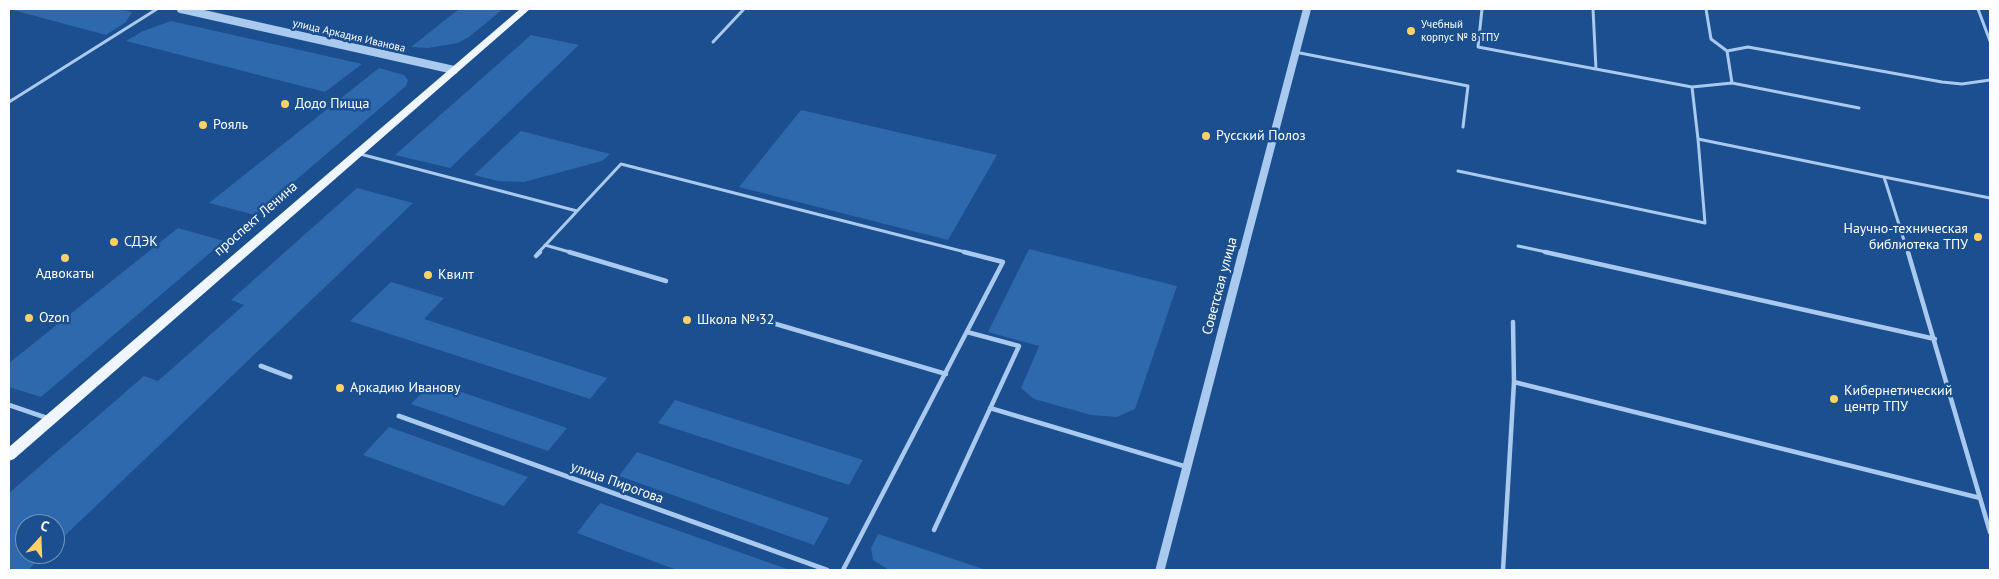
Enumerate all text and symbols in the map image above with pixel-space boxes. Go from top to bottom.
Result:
street label: улица Аркадия Иванова [291,17,407,55]
place label: Учебный корпус № 8 ТПУ [1421,18,1499,44]
marker: Учебный корпус № 8 ТПУ [1405,25,1417,37]
place label: Додо Пицца [295,96,369,112]
marker: Додо Пицца [279,98,291,110]
place label: Рояль [213,117,248,133]
marker: Рояль [197,119,209,131]
place label: Русский Полоз [1216,128,1306,144]
marker: Русский Полоз [1200,130,1212,142]
street label: проспект Ленина [211,178,301,260]
place label: Научно-техническая библиотека ТПУ [1843,221,1968,253]
marker: Научно-техническая библиотека ТПУ [1972,231,1984,243]
place label: СДЭК [124,234,158,250]
street label: Советская улица [1199,235,1241,337]
marker: СДЭК [108,236,120,248]
marker: Адвокаты [59,252,71,264]
place label: Адвокаты [36,266,94,282]
place label: Квилт [438,267,474,283]
marker: Квилт [422,269,434,281]
place label: Ozon [39,310,69,326]
marker: Ozon [23,312,35,324]
place label: Школа № 32 [697,312,774,328]
marker: Школа № 32 [681,314,693,326]
place label: Аркадию Иванову [350,380,460,396]
marker: Аркадию Иванову [334,382,346,394]
place label: Кибернетический центр ТПУ [1844,383,1952,416]
marker: Кибернетический центр ТПУ [1828,393,1840,405]
street label: улица Пирогова [568,458,666,508]
north arrow [15,514,65,564]
text: С [38,516,52,536]

